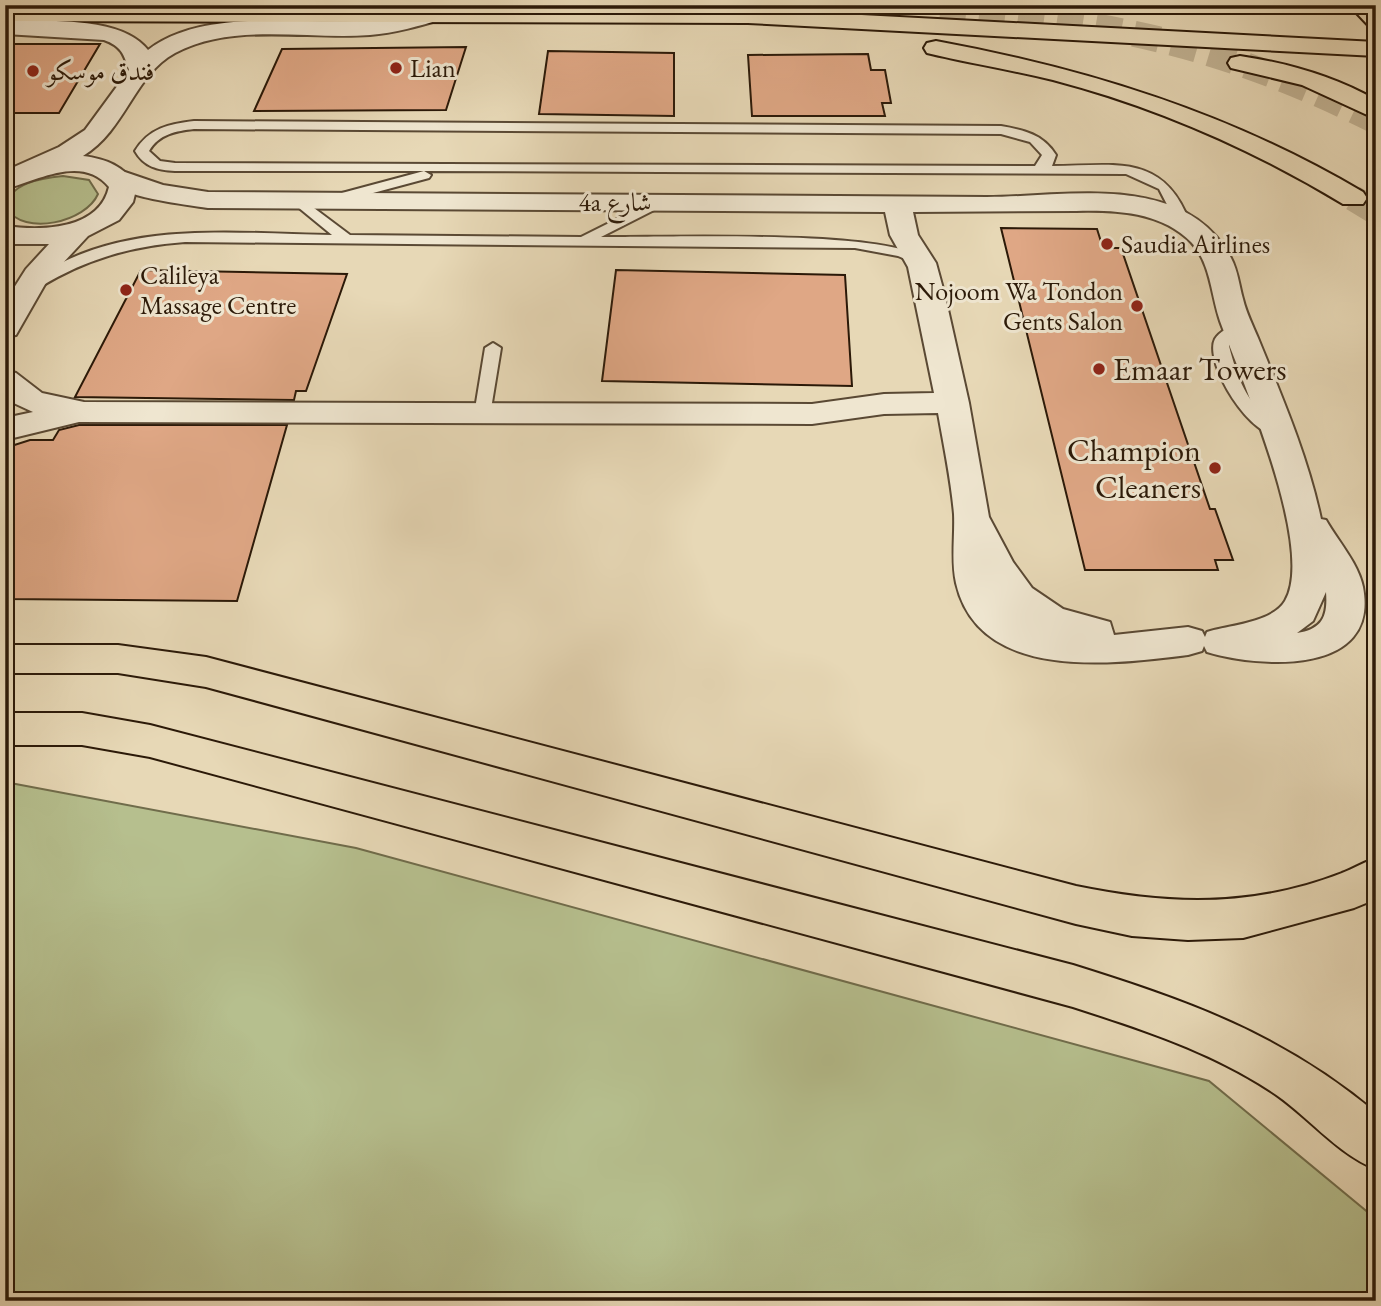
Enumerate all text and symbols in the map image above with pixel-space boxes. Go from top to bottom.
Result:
place label: Lian [410,51,456,85]
place label: فندق موسكو [44,54,154,88]
marker: Lian [388,60,404,76]
marker: فندق موسكو [25,63,41,79]
street label: 4a شارع [578,185,652,224]
place label: Saudia Airlines [1121,227,1270,261]
marker: Saudia Airlines [1099,236,1115,252]
place label: Calileya Massage Centre [140,258,296,322]
place label: Nojoom Wa Tondon Gents Salon [915,274,1123,338]
marker: Calileya Massage Centre [118,282,134,298]
marker: Nojoom Wa Tondon Gents Salon [1129,298,1145,314]
place label: Emaar Towers [1113,348,1287,390]
marker: Emaar Towers [1091,361,1107,377]
place label: Champion Cleaners [1067,429,1201,508]
marker: Champion Cleaners [1207,460,1223,476]

